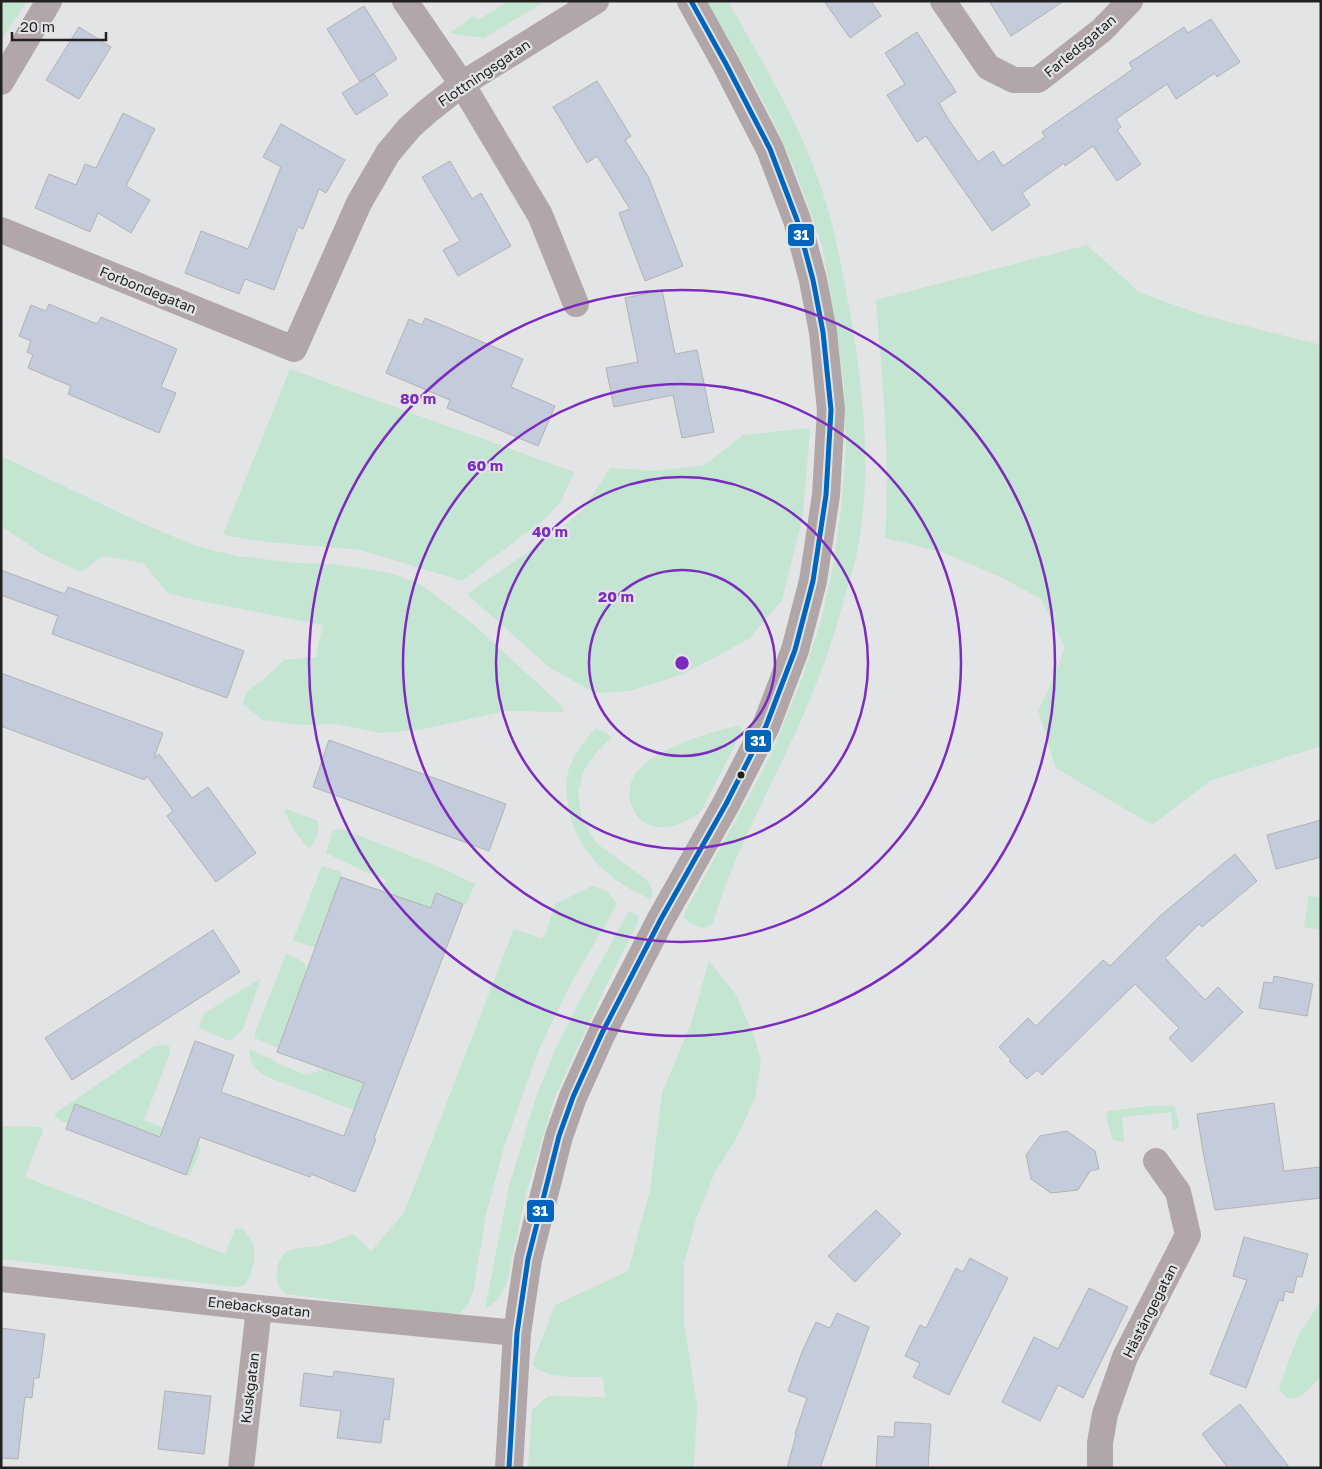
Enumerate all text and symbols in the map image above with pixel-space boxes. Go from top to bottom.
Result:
scale bar [12,10,106,42]
street label: Farledsgatan [1040,11,1119,81]
text: 20 m [20,17,55,35]
street label: Flottningsgatan [434,35,533,110]
line badge: 31 [787,223,815,247]
text: 31 [793,226,809,243]
street label: Forbondegatan [97,262,199,317]
text: 80 m [400,389,436,407]
text: 60 m [467,456,503,474]
text: 40 m [532,522,568,540]
text: 20 m [598,587,634,605]
centre of rings [673,654,691,672]
line badge: 31 [744,729,772,753]
text: 31 [750,732,766,749]
unlabelled marker [736,770,746,780]
line badge: 31 [526,1199,555,1223]
text: 31 [532,1202,548,1219]
street label: Hästängegatan [1119,1261,1181,1361]
street label: Enebacksgatan [207,1293,311,1320]
street label: Kuskgatan [237,1351,262,1424]

